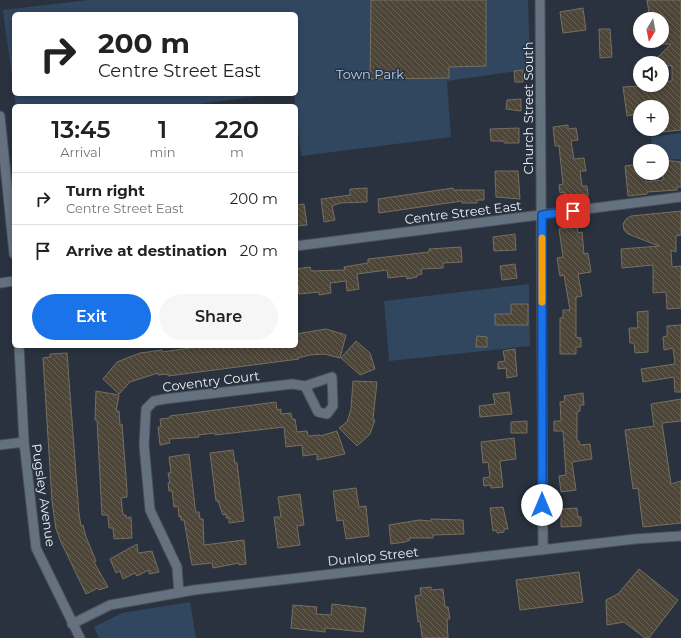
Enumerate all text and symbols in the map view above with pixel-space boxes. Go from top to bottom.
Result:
north arrow [633,12,669,48]
map controls [633,12,669,180]
text: 200 m [98,26,190,60]
icon: right [32,28,84,80]
street label: Church Street South [520,42,536,174]
button: sound [633,56,669,92]
text: Centre Street East [98,60,261,82]
park label: Town Park [336,66,404,82]
button: + [633,100,669,136]
text: 13:45 [51,115,110,144]
text: 1 [158,115,167,144]
text: 220 [215,115,259,144]
text: Arrival [60,144,101,160]
text: min [150,144,176,160]
text: m [230,144,244,160]
button: − [633,144,669,180]
text: Turn right [66,181,145,200]
icon: right [32,188,54,210]
text: 200 m [230,189,278,208]
pin [556,194,590,228]
street label: Centre Street East [404,197,522,227]
text: Centre Street East [66,200,184,216]
icon: arrive [562,200,584,222]
icon: arrive [32,240,54,262]
text: Arrive at destination [66,241,227,260]
text: 20 m [240,241,278,260]
button: Exit [32,294,151,340]
button: Share [159,294,278,340]
street label: Coventry Court [162,367,260,395]
street label: Pugsley Avenue [29,442,59,548]
position arrow [521,484,563,526]
street label: Dunlop Street [327,543,419,569]

